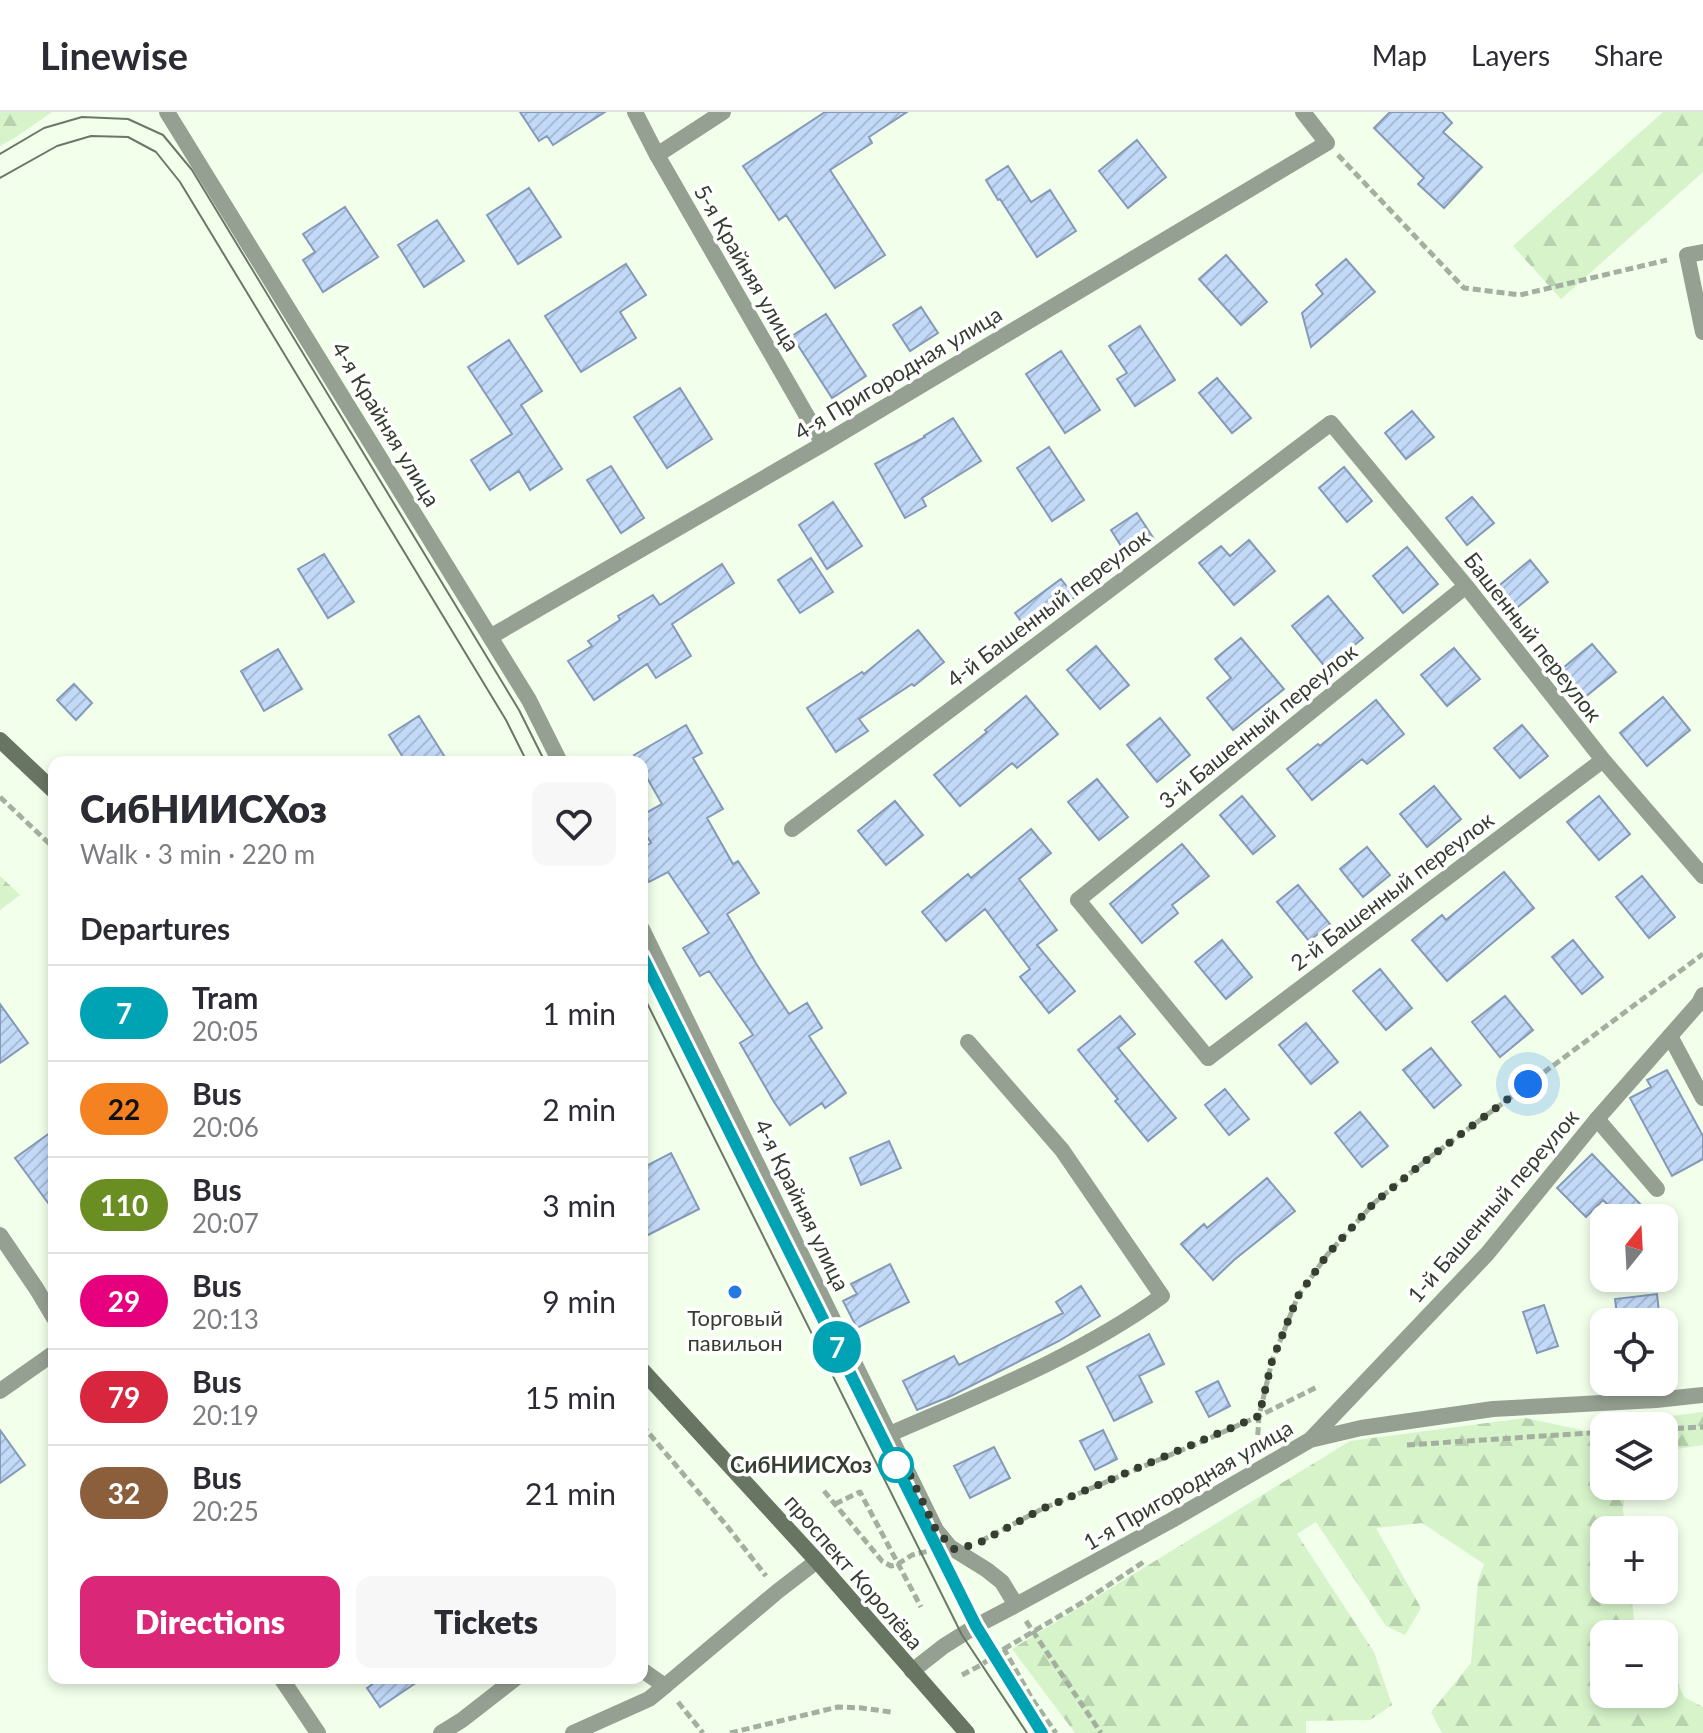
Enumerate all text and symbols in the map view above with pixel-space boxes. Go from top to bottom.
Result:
text: Linewise [40,32,188,78]
text: Map [1372,38,1427,72]
text: Layers [1471,38,1550,72]
text: Share [1594,38,1663,72]
street label: 5-я Крайняя улица [689,180,806,356]
street label: 4-я Пригородная улица [789,300,1006,445]
street label: 4-я Крайняя улица [327,336,446,511]
street label: 4-й Башенный переулок [941,522,1155,693]
street label: Башенный переулок [1459,546,1608,727]
street label: 3-й Башенный переулок [1153,637,1363,814]
button: heart [532,782,616,866]
text: СибНИИСХоз [80,785,327,831]
street label: 2-й Башенный переулок [1285,805,1499,976]
text: Walk · 3 min · 220 m [80,838,315,870]
text: Departures [80,910,230,946]
text: Tram [192,979,258,1015]
text: 1 min [542,995,616,1031]
text: 7 [116,996,132,1030]
text: 20:05 [192,1015,259,1047]
your location [1508,1064,1548,1104]
text: Bus [192,1075,242,1111]
text: 2 min [542,1091,616,1127]
text: 22 [108,1092,140,1126]
street label: 1-й Башенный переулок [1401,1103,1584,1308]
text: 20:06 [192,1111,259,1143]
street label: 4-я Крайняя улица [749,1115,856,1295]
text: Bus [192,1171,242,1207]
text: 3 min [542,1187,616,1223]
text: 110 [100,1188,148,1222]
north arrow [1590,1204,1678,1292]
map controls [1590,1204,1678,1708]
text: 20:07 [192,1207,259,1239]
text: Bus [192,1267,242,1303]
text: 9 min [542,1283,616,1319]
marker: Торговый павильон [726,1283,744,1301]
text: 29 [108,1284,140,1318]
text: 20:13 [192,1303,259,1335]
place label: Торговый павильон [687,1304,783,1356]
button: locate [1590,1308,1678,1396]
line badge: 7 [811,1321,863,1373]
text: 7 [829,1330,845,1364]
text: Bus [192,1363,242,1399]
text: 15 min [525,1379,616,1415]
text: 79 [108,1380,140,1414]
text: 20:19 [192,1399,259,1431]
button: layers [1590,1412,1678,1500]
street label: 1-я Пригородная улица [1078,1414,1297,1556]
marker: СибНИИСХоз [879,1448,913,1482]
place label: СибНИИСХоз [730,1451,872,1478]
text: Bus [192,1459,242,1495]
text: 21 min [525,1475,616,1511]
text: 32 [108,1476,140,1510]
street label: проспект Королёва [780,1488,929,1655]
text: 20:25 [192,1495,259,1527]
button: + [1590,1516,1678,1604]
button: Directions [80,1576,340,1668]
button: Tickets [356,1576,616,1668]
button: − [1590,1620,1678,1708]

